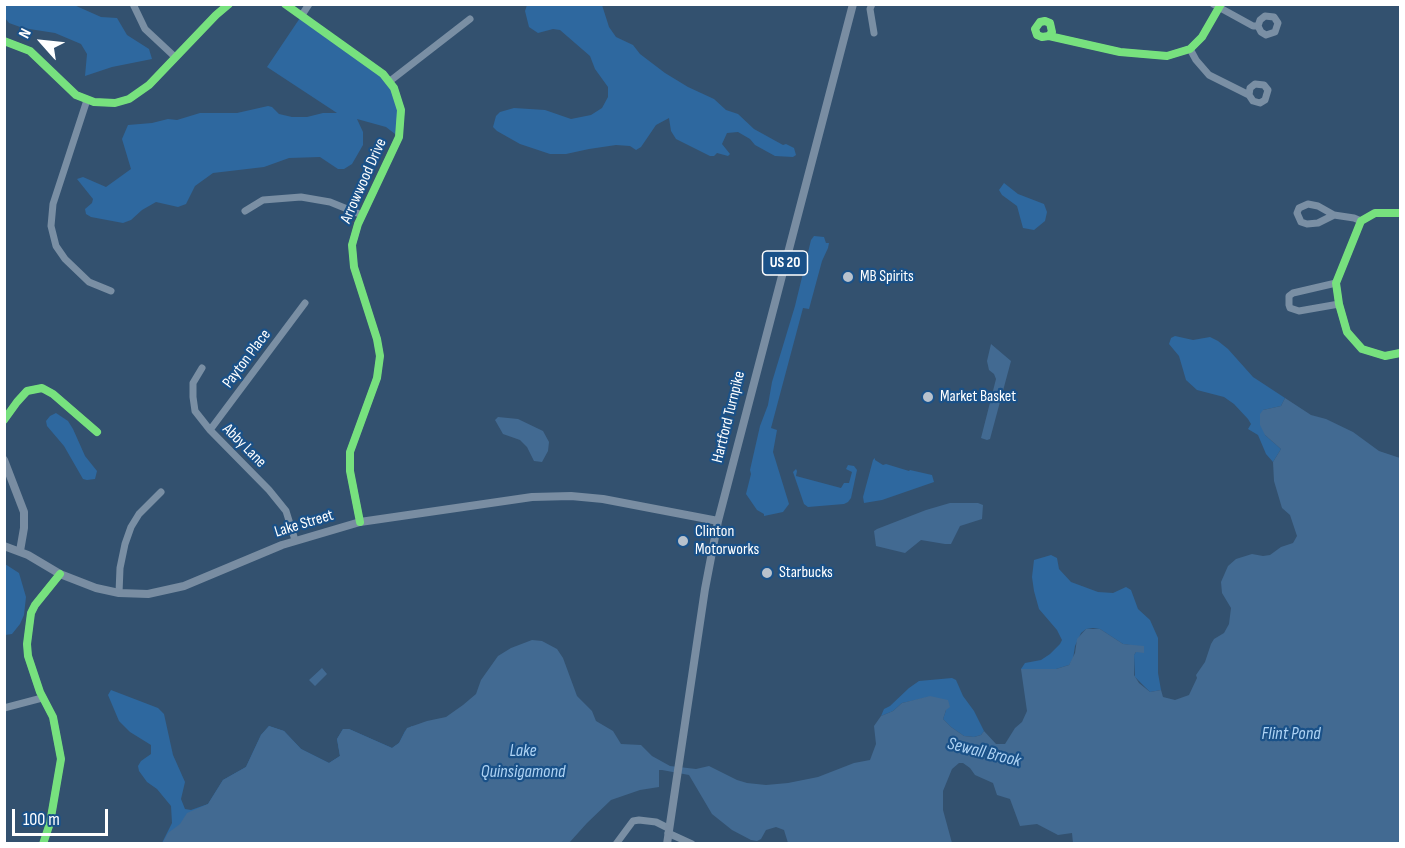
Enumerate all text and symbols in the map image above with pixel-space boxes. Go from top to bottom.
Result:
north arrow [12,12,72,72]
text: N [15,25,36,42]
street label: Arrowwood Drive [337,136,391,226]
road number: US 20 [762,251,808,275]
place label: MB Spirits [860,267,914,287]
marker: MB Spirits [841,270,855,284]
street label: Payton Place [219,326,275,392]
street label: Hartford Turnpike [708,369,750,465]
place label: Market Basket [940,387,1016,407]
marker: Market Basket [921,390,935,404]
street label: Abby Lane [218,420,270,472]
street label: Lake Street [272,506,336,542]
place label: Clinton Motorworks [695,522,759,560]
marker: Clinton Motorworks [676,534,690,548]
place label: Starbucks [779,563,833,583]
marker: Starbucks [760,566,774,580]
water label: Flint Pond [1261,723,1321,745]
water label: Sewall Brook [945,733,1023,773]
water label: Lake Quinsigamond [481,740,565,783]
scale bar [15,797,111,835]
text: 100 m [23,809,60,830]

